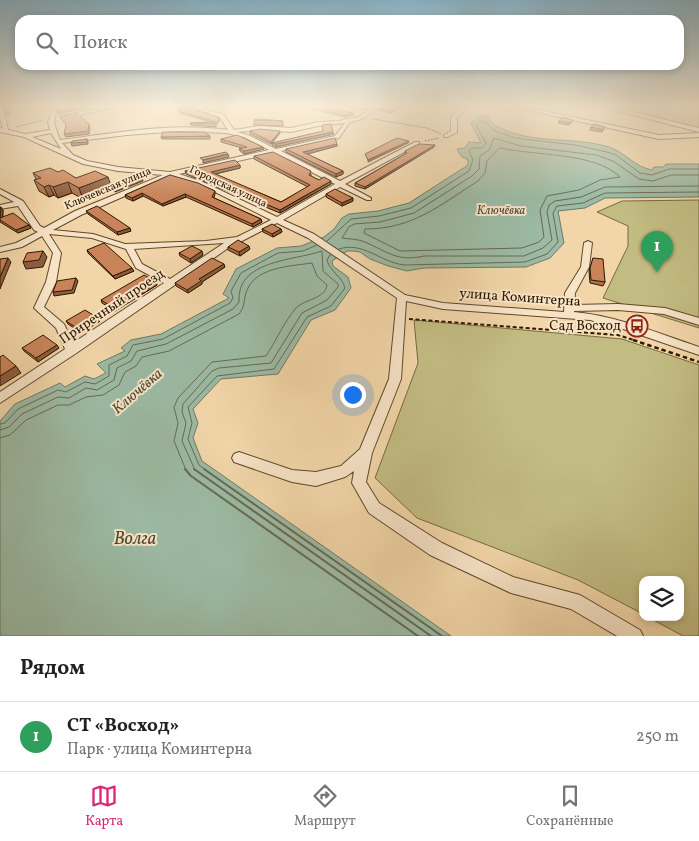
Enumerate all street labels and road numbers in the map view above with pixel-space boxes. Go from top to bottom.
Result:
street label: Городская улица [187,162,270,212]
street label: Ключевская улица [62,164,154,214]
street label: Приречный проезд [56,265,168,349]
street label: улица Коминтерна [459,284,581,312]

